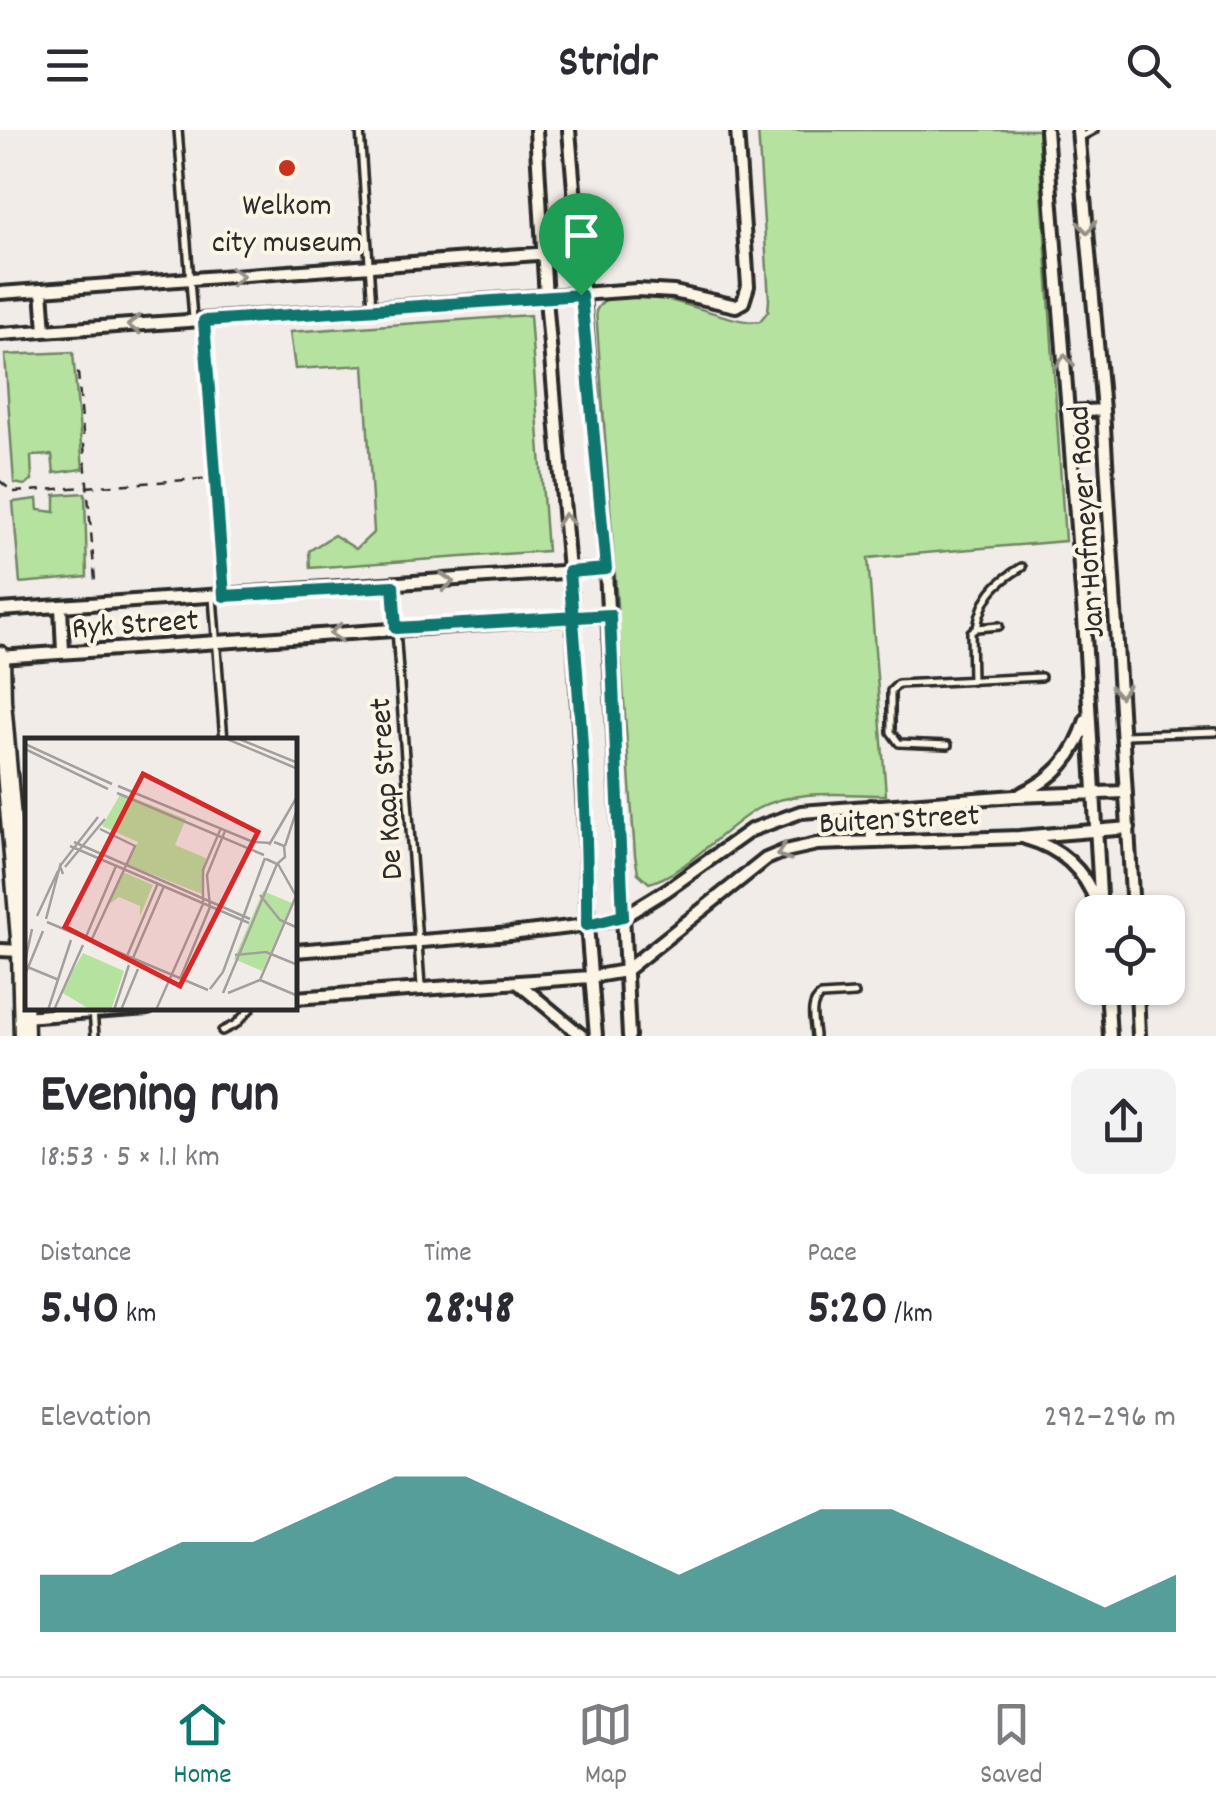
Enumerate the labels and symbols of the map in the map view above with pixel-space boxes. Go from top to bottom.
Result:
marker: Welkom city museum [276,157,298,179]
place label: Welkom city museum [212,185,362,268]
pin [539,193,624,296]
one-way arrow [1075,220,1097,236]
one-way arrow [229,266,245,287]
one-way arrow [126,314,142,335]
one-way arrow [1055,353,1076,369]
street label: Jan Hofmeyer Road [1058,404,1120,639]
one-way arrow [554,511,576,527]
one-way arrow [439,571,455,593]
street label: Ryk Street [71,600,200,654]
one-way arrow [327,621,343,643]
one-way arrow [1109,683,1130,699]
street label: De Kaap Street [360,696,418,881]
inset map [25,738,298,1011]
street label: Buiten Street [818,795,981,849]
one-way arrow [775,842,793,862]

